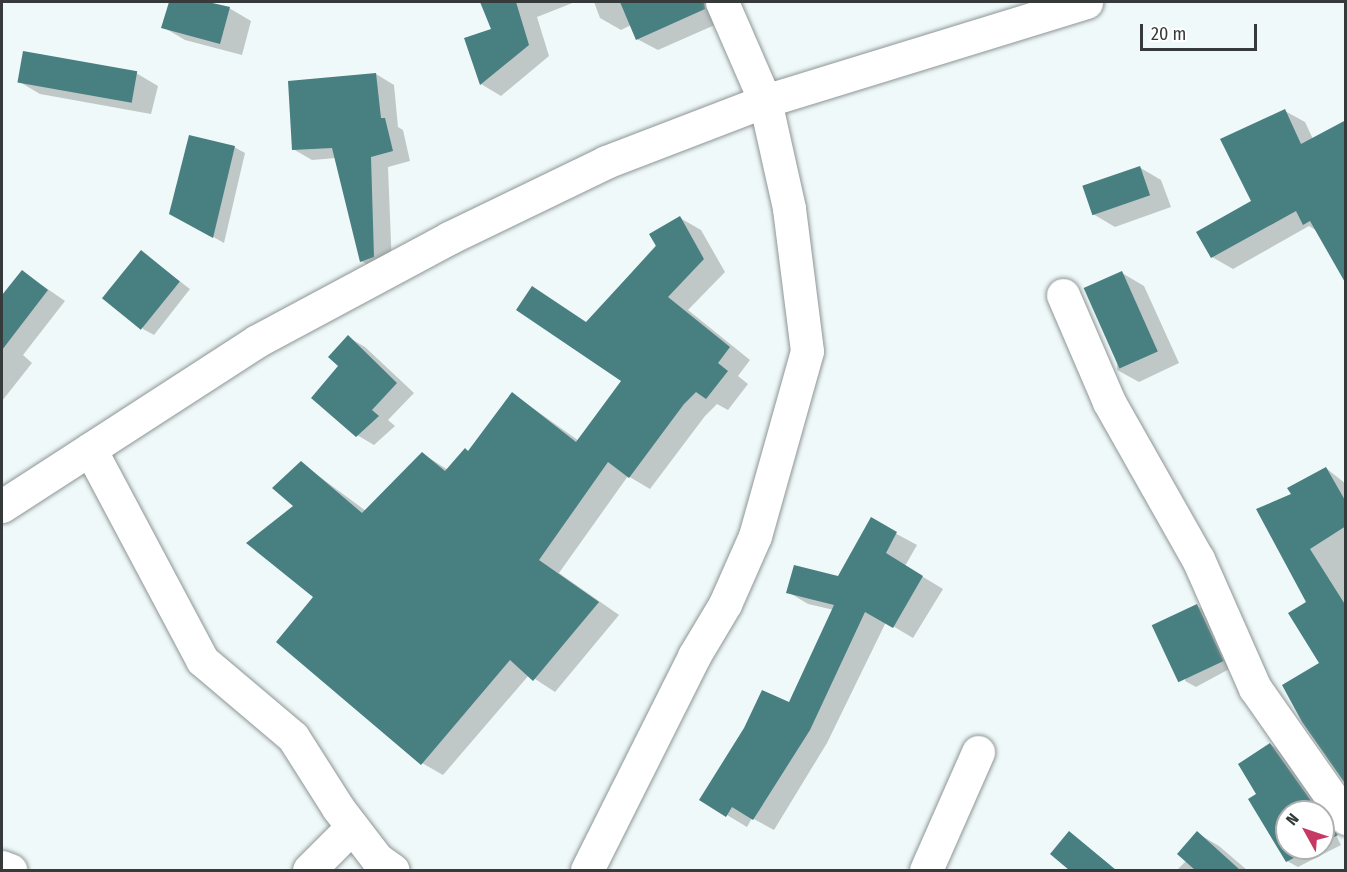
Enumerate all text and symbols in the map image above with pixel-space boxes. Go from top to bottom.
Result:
scale bar [1143,12,1260,50]
text: 20 m [1151,23,1186,45]
north arrow [1275,800,1335,860]
text: N [1282,810,1303,829]

